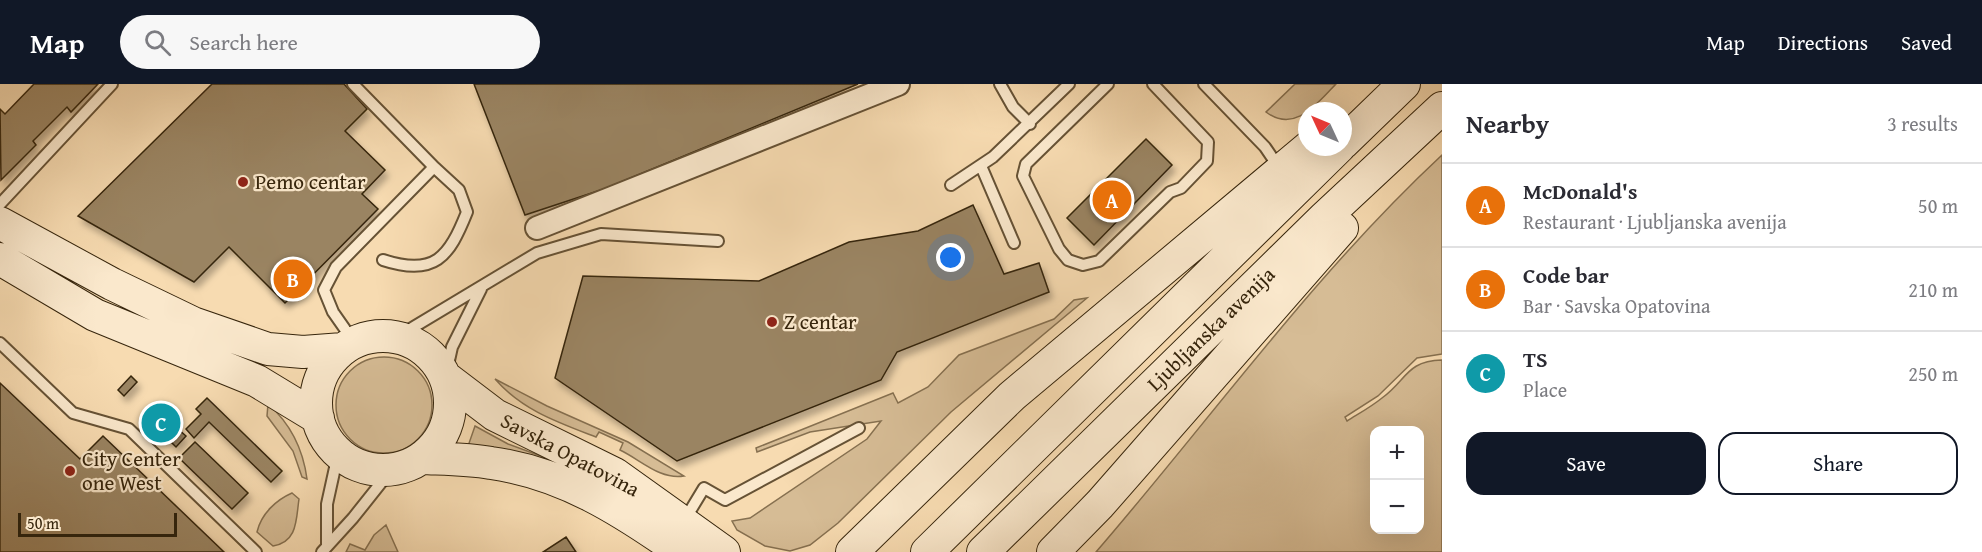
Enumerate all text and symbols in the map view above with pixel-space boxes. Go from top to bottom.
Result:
search box [120,15,540,69]
text: Map [30,22,84,63]
icon: search [141,26,174,59]
text: Search here [189,26,298,58]
text: Map [1706,27,1745,58]
text: Directions [1778,27,1868,58]
text: Saved [1901,27,1952,58]
north arrow [1298,102,1352,156]
text: Nearby [1466,104,1549,143]
text: 3 results [1887,109,1958,138]
place label: Pemo centar [255,166,366,197]
marker: Pemo centar [236,175,250,189]
text: McDonald's [1523,175,1637,207]
pin: A [1092,178,1132,222]
text: A [1479,191,1492,220]
text: 50 m [1918,191,1958,220]
text: Restaurant · Ljubljanska avenija [1523,207,1787,236]
your location [936,243,965,272]
pin: B [274,256,312,302]
street label: Ljubljanska avenija [1140,259,1282,398]
text: Code bar [1523,259,1609,291]
text: B [1479,275,1492,304]
text: 210 m [1908,275,1958,304]
text: Bar · Savska Opatovina [1523,291,1711,320]
place label: Z centar [784,306,857,337]
marker: Z centar [765,315,779,329]
text: TS [1523,343,1548,375]
text: C [1480,359,1491,388]
text: 250 m [1908,359,1958,388]
text: Place [1523,375,1567,404]
pin: C [142,400,180,446]
street label: Savska Opatovina [495,405,645,504]
map controls [1370,426,1424,534]
button: + [1370,426,1424,480]
button: Save [1466,432,1706,495]
button: Share [1718,432,1958,495]
place label: City Center one West [82,443,181,498]
marker: City Center one West [63,464,77,478]
button: − [1370,480,1424,534]
scale bar [18,510,177,538]
text: 50 m [27,511,59,535]

